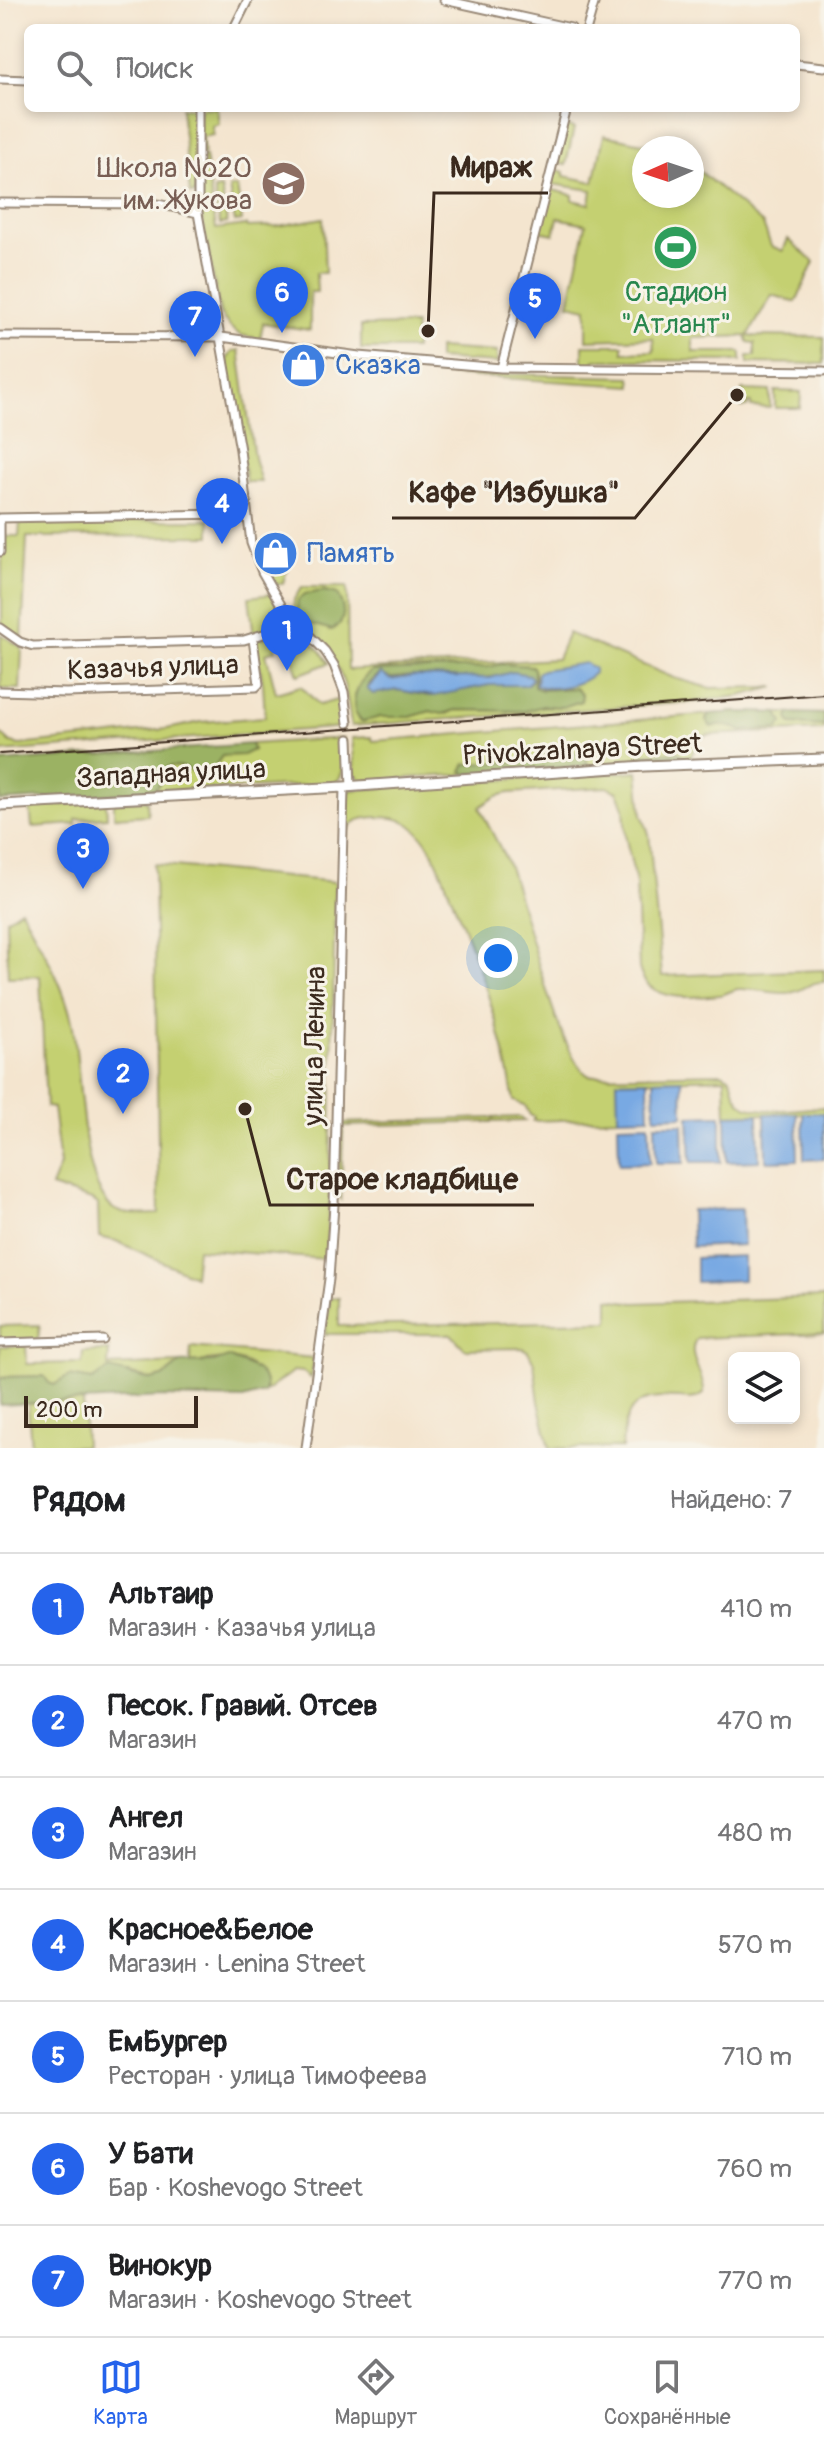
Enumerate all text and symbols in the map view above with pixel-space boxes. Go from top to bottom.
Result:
search box [24,24,800,112]
icon: search [52,46,96,90]
text: Поиск [116,50,194,87]
north arrow [632,136,704,208]
callout: Мираж [434,139,548,193]
text: Мираж [450,149,533,186]
place label: Школа №20 им. Жукова [97,151,252,218]
school or university icon: Школа №20 им. Жукова [259,160,307,208]
sports icon: Стадион "Атлант" [652,223,700,271]
pin: 6 [256,267,308,333]
pin: 5 [509,273,561,339]
place label: Стадион "Атлант" [621,275,731,342]
pin: 7 [169,291,221,357]
shop icon: Сказка [280,341,328,389]
place label: Сказка [335,348,421,383]
callout: Кафе "Избушка" [392,464,635,518]
text: Кафе "Избушка" [408,474,620,511]
pin: 4 [196,478,248,544]
shop icon: Память [252,529,300,577]
place label: Память [307,536,395,571]
pin: 1 [261,605,313,671]
street label: Казачья улица [67,648,239,688]
street label: Privokzalnaya Street [461,726,704,774]
street label: Западная улица [75,752,267,796]
pin: 3 [57,823,109,889]
your location [478,938,518,978]
street label: улица Ленина [296,966,334,1127]
pin: 2 [97,1048,149,1114]
callout: Старое кладбище [270,1151,534,1205]
text: Старое кладбище [286,1161,519,1198]
map controls [728,1352,800,1424]
button: layers [728,1352,800,1424]
scale bar [24,1392,198,1428]
text: 200 m [36,1396,103,1424]
text: Рядом [32,1479,126,1522]
text: Найдено: 7 [669,1484,792,1516]
text: Альтаир [108,1575,214,1612]
text: 1 [53,1593,63,1625]
text: 410 m [720,1593,792,1625]
text: Магазин · Казачья улица [108,1612,376,1644]
text: Песок. Гравий. Отсев [108,1687,378,1724]
text: 2 [51,1705,65,1737]
text: 470 m [717,1705,792,1737]
text: Магазин [108,1724,197,1756]
text: Ангел [108,1799,183,1836]
text: 3 [51,1817,65,1849]
text: 480 m [717,1817,792,1849]
text: Магазин [108,1836,197,1868]
text: Красное&Белое [108,1911,313,1948]
text: 4 [50,1929,66,1961]
text: 570 m [718,1929,792,1961]
text: Магазин · Lenina Street [108,1948,366,1980]
text: ЕмБургер [108,2023,228,2060]
text: 5 [51,2041,65,2073]
text: 710 m [722,2041,792,2073]
text: Ресторан · улица Тимофеева [108,2060,427,2092]
text: У Бати [108,2135,193,2172]
text: 6 [50,2153,66,2185]
text: 760 m [717,2153,792,2185]
text: Бар · Koshevogo Street [108,2172,363,2204]
text: Винокур [108,2247,212,2284]
text: 7 [51,2265,65,2297]
text: 770 m [718,2265,792,2297]
text: Магазин · Koshevogo Street [108,2284,412,2316]
tab: Карта [93,2355,148,2431]
tab: Маршрут [334,2355,417,2431]
tab: Сохранённые [604,2355,731,2431]

